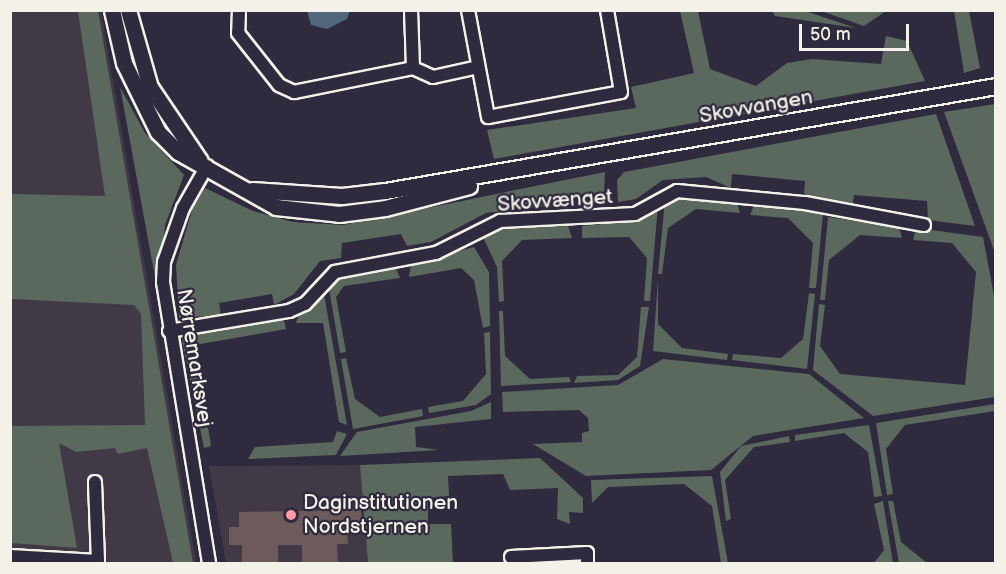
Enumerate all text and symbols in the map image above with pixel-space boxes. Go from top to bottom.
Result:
scale bar [802,12,912,50]
text: 50 m [810,24,851,45]
street label: Skovvangen [697,85,815,129]
street label: Skovvænget [497,184,613,218]
street label: Nørremarksvej [171,287,217,429]
place label: Daginstitutionen Nordstjernen [303,490,458,540]
marker: Daginstitutionen Nordstjernen [284,508,298,522]

